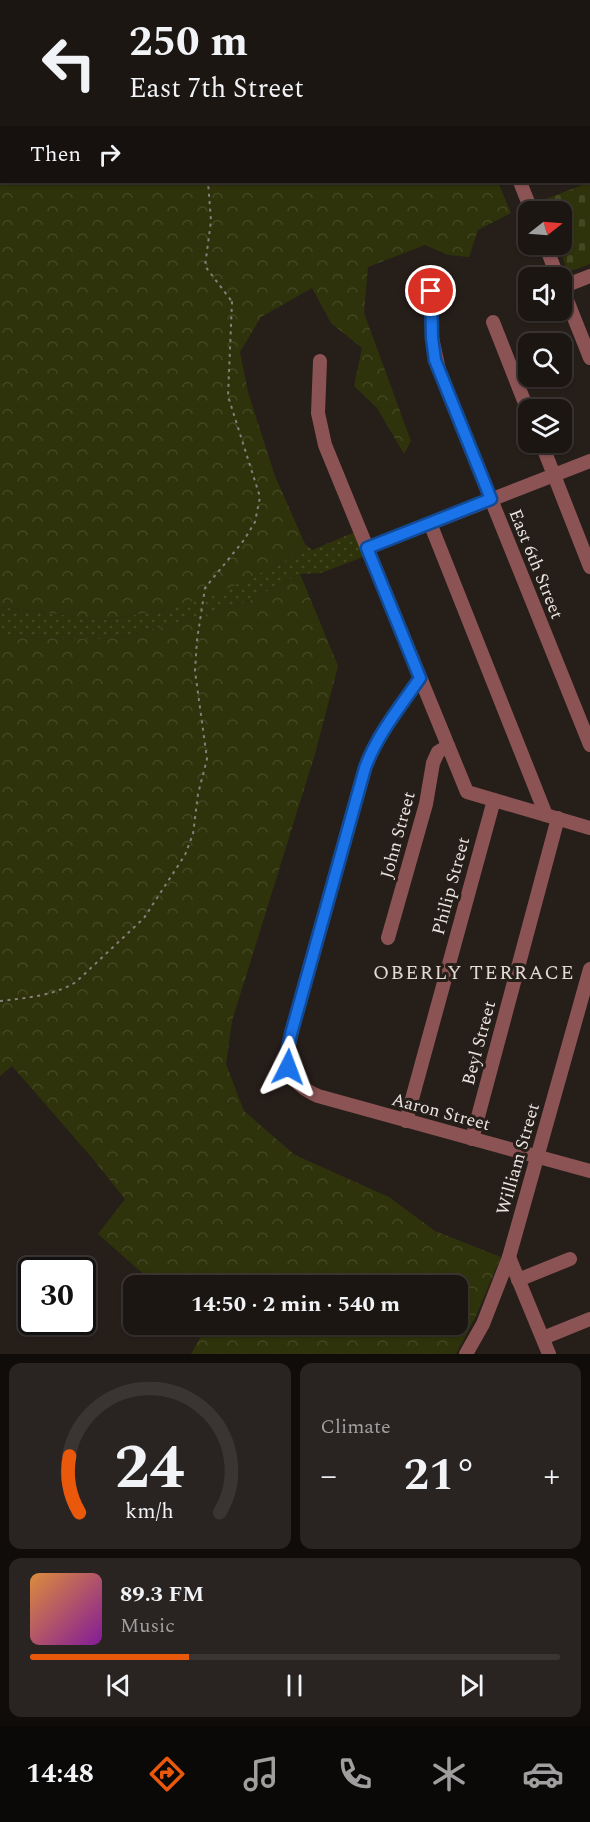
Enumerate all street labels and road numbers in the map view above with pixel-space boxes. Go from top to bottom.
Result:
street label: East 6th Street [502,505,570,623]
street label: John Street [373,788,423,882]
street label: Philip Street [425,834,477,938]
street label: Beyl Street [455,998,503,1088]
street label: Aaron Street [389,1086,493,1138]
street label: William Street [489,1100,547,1218]

